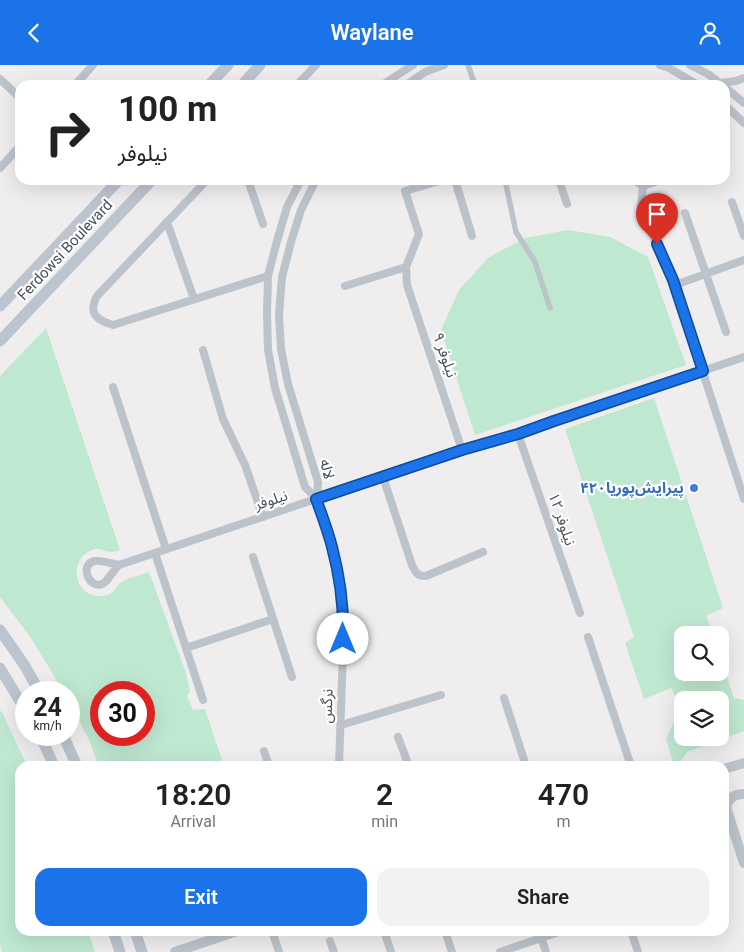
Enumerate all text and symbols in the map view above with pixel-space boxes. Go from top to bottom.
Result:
icon: back [20,19,48,47]
icon: person [696,19,724,47]
text: Waylane [330,20,414,45]
text: 100 m [118,89,217,130]
icon: right [35,100,100,165]
text: نیلوفر [118,141,168,166]
pin [636,193,678,244]
street label: Ferdowsi Boulevard [14,196,116,304]
icon: arrive [643,200,671,228]
street label: نیلوفر ۹ [429,330,461,380]
street label: لاله [316,457,338,481]
place label: پیرایش‌پوریا۴۲۰ [580,479,684,498]
marker: پیرایش‌پوریا۴۲۰ [688,482,700,494]
street label: نیلوفر [251,486,290,514]
street label: نیلوفر ۱۲ [545,490,579,548]
position arrow [316,612,368,664]
map controls [674,626,729,746]
button: search [674,626,729,681]
speed limit sign: 30 [90,681,155,746]
street label: نرگس [317,688,337,724]
button: layers [674,691,729,746]
text: 24 [33,693,62,722]
text: km/h [33,719,62,733]
text: 18:20 [155,777,232,812]
text: 2 [376,777,393,812]
text: 470 [538,777,589,812]
text: Arrival [170,812,216,831]
text: min [371,812,398,831]
text: m [556,812,571,831]
button: Exit [35,868,367,926]
button: Share [377,868,709,926]

